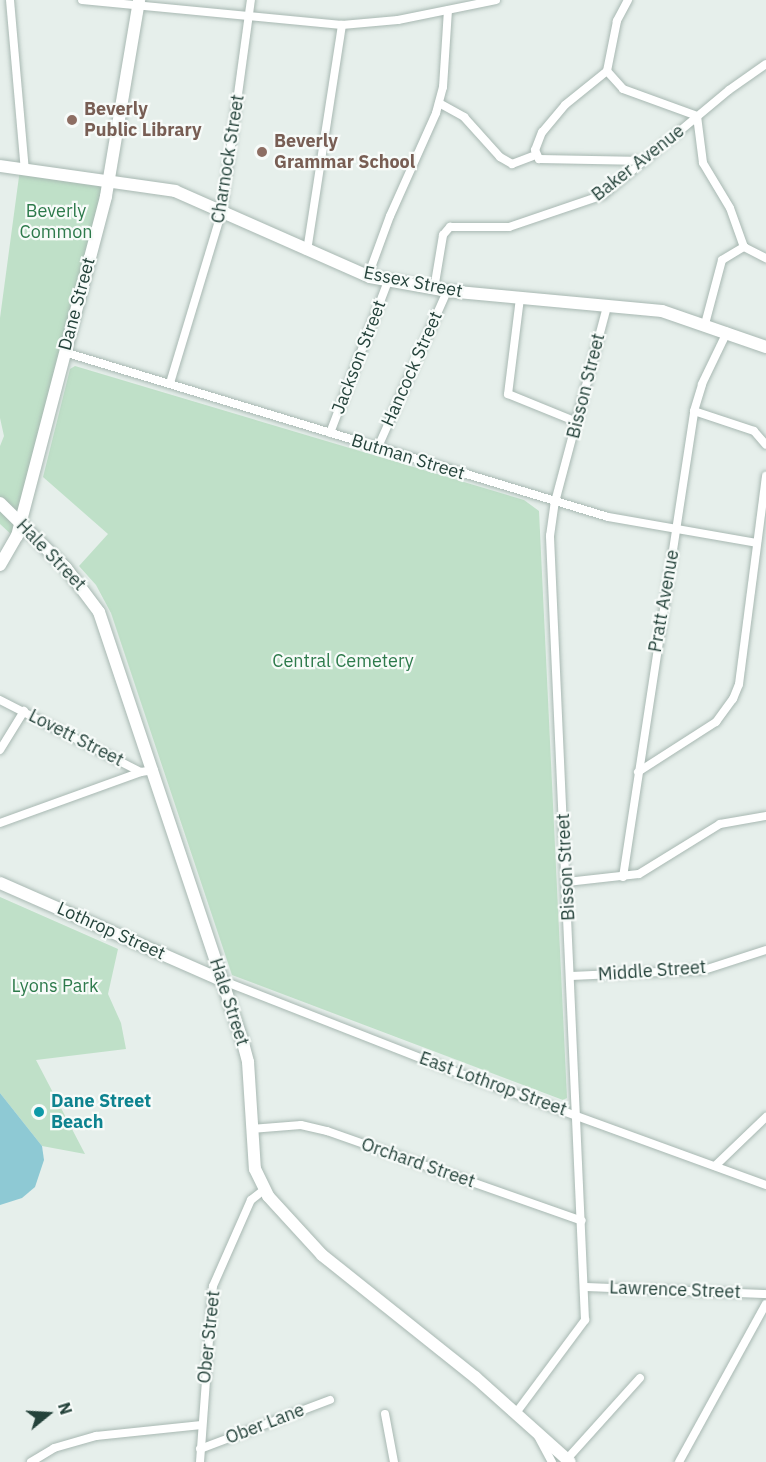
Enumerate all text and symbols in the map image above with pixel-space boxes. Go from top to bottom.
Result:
street label: Charnock Street [207,93,249,225]
place label: Beverly Public Library [84,99,202,142]
marker: Beverly Public Library [65,113,79,127]
street label: Baker Avenue [587,120,689,206]
place label: Beverly Grammar School [274,131,415,174]
marker: Beverly Grammar School [255,145,269,159]
park label: Beverly Common [20,201,92,244]
street label: Dane Street [54,255,100,353]
street label: Essex Street [362,262,464,302]
street label: Jackson Street [327,297,391,417]
street label: Hancock Street [377,308,447,430]
street label: Bisson Street [563,331,609,441]
street label: Butman Street [349,429,467,485]
street label: Hale Street [12,515,90,595]
street label: Pratt Avenue [644,548,684,654]
park label: Central Cemetery [272,650,414,672]
street label: Lovett Street [25,705,127,771]
street label: Bisson Street [552,813,580,921]
street label: Lothrop Street [54,898,168,964]
street label: Hale Street [205,956,253,1048]
street label: Middle Street [597,956,707,986]
park label: Lyons Park [12,975,98,997]
street label: East Lothrop Street [416,1047,570,1121]
place label: Dane Street Beach [51,1091,151,1134]
marker: Dane Street Beach [32,1105,46,1119]
street label: Orchard Street [358,1133,478,1193]
street label: Lawrence Street [609,1277,741,1303]
street label: Ober Street [193,1289,225,1385]
north arrow [18,1384,78,1444]
street label: Ober Lane [223,1399,307,1449]
text: N [54,1400,76,1417]

